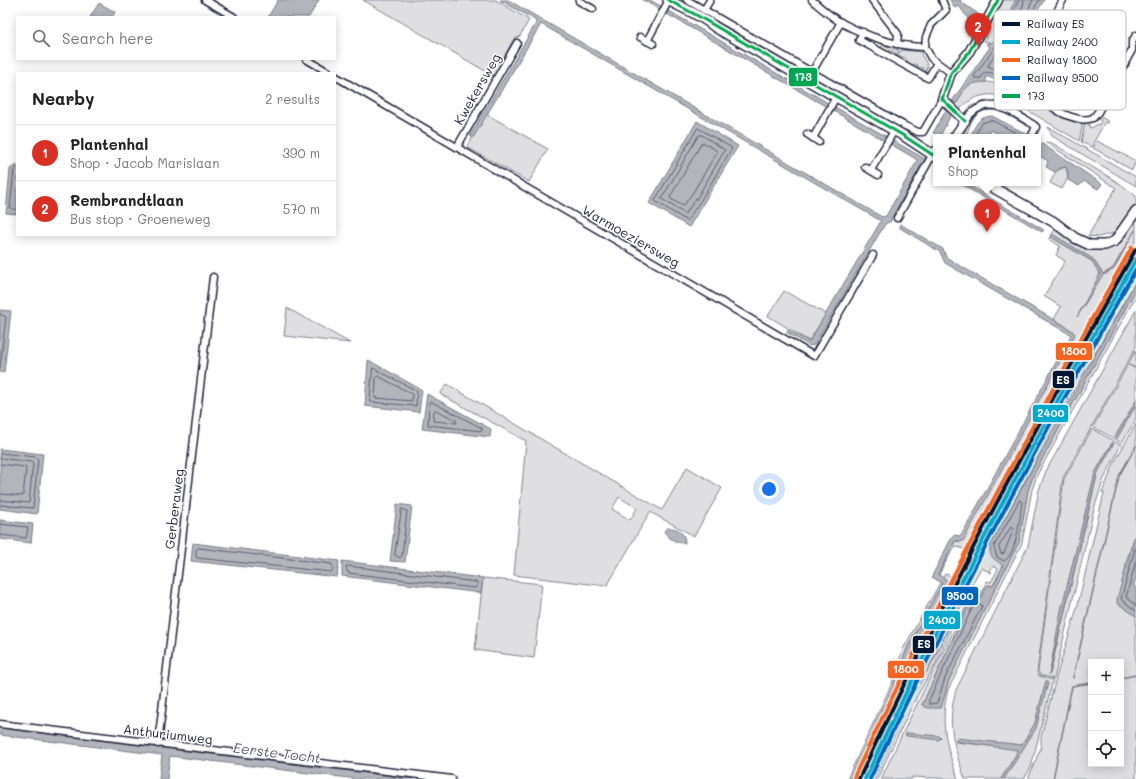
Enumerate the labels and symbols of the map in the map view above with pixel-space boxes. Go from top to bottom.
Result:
legend [994,10,1126,110]
pin: 2 [965,13,991,46]
text: Railway ES [1027,16,1084,31]
text: Railway 2400 [1027,34,1098,49]
street label: Kwekersweg [449,50,504,127]
text: Railway 1800 [1027,52,1097,67]
line badge: 173 [788,67,818,87]
text: 173 [794,69,812,84]
text: Railway 9500 [1027,70,1098,85]
text: 173 [1027,88,1045,103]
pin: 1 [974,199,1000,232]
street label: Warmoeziersweg [579,201,683,270]
line badge: 1800 [1055,342,1093,361]
text: 1800 [1061,343,1087,358]
line badge: ES [1052,370,1075,389]
text: ES [1056,372,1070,387]
line badge: 2400 [1032,404,1069,423]
text: 2400 [1037,405,1065,420]
street label: Gerberaweg [160,468,187,550]
your location [759,479,779,499]
line badge: 9500 [941,586,979,606]
text: 9500 [946,588,974,603]
line badge: 2400 [923,610,961,630]
text: 2400 [928,612,956,627]
line badge: ES [912,635,935,654]
text: ES [917,636,931,651]
line badge: 1800 [887,660,925,679]
text: 1800 [893,661,919,676]
street label: Anthuriumweg [122,720,214,747]
water label: Eerste Tocht [232,738,322,767]

